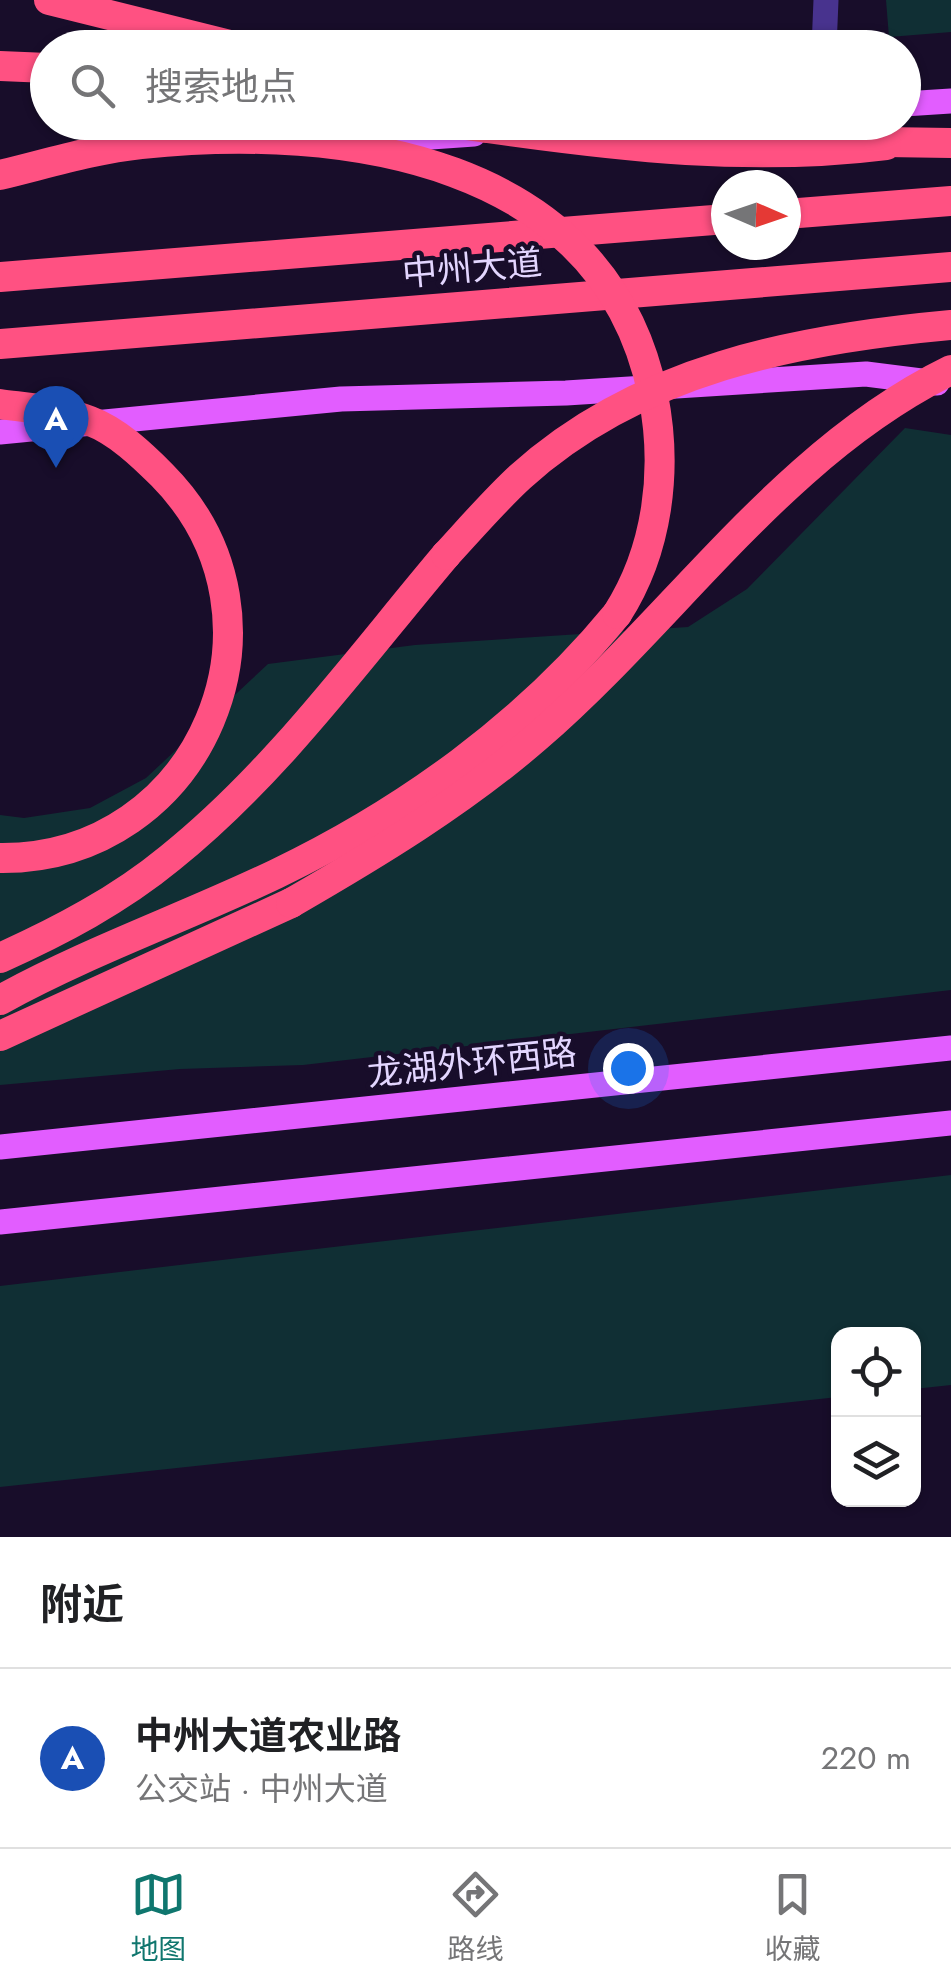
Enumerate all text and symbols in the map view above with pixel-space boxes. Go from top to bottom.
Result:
search box [30,30,921,140]
icon: search [65,58,120,113]
text: 搜索地点 [145,59,297,114]
north arrow [711,170,801,260]
street label: 中州大道 [400,237,544,299]
pin: A [23,386,88,468]
street label: 龙湖外环西路 [365,1027,579,1099]
your location [603,1043,654,1094]
map controls [831,1327,921,1507]
button: locate [831,1327,921,1417]
button: layers [831,1417,921,1507]
text: 附近 [40,1574,124,1635]
text: 中州大道农业路 [135,1708,401,1763]
text: A [61,1735,84,1781]
text: 220 m [821,1735,911,1781]
text: 公交站 · 中州大道 [135,1766,388,1812]
tab: 地图 [130,1867,187,1970]
tab: 路线 [447,1867,504,1970]
tab: 收藏 [764,1867,821,1970]

